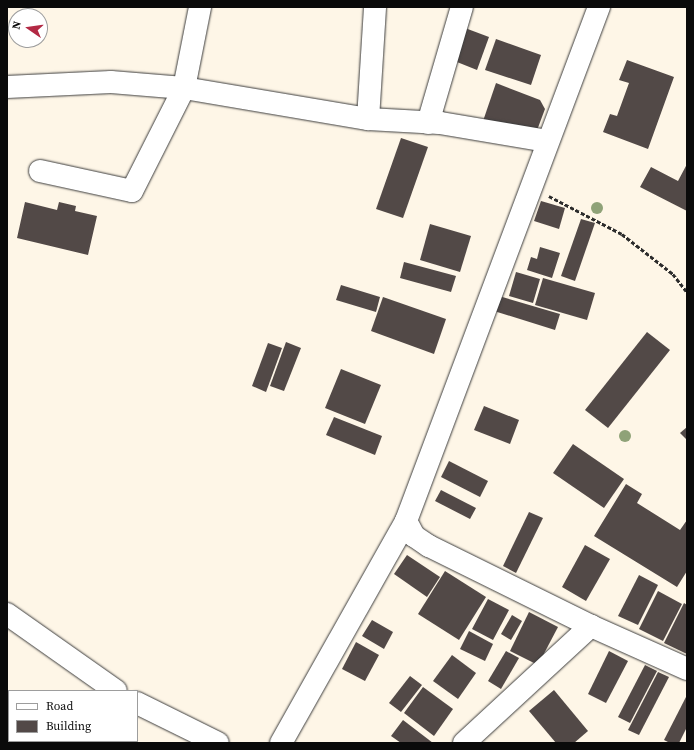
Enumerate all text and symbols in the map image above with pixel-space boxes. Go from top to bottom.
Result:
north arrow [8,8,48,48]
text: N [9,20,25,31]
legend [8,690,138,742]
text: Road [46,698,73,714]
text: Building [46,718,91,734]

